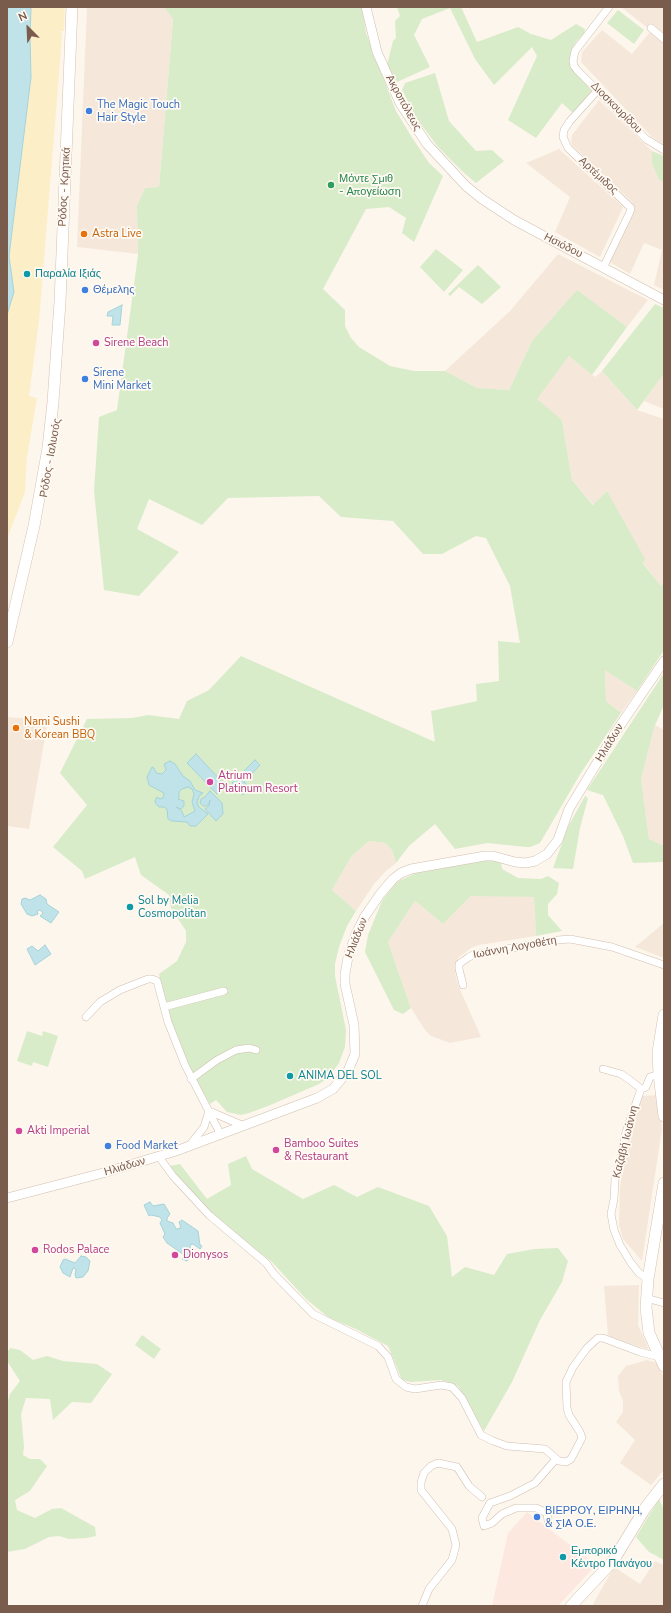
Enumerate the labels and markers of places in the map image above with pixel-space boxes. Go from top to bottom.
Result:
place label: The Magic Touch Hair Style [97,98,180,124]
marker: The Magic Touch Hair Style [84,106,94,116]
place label: Μόντε Σμιθ - Απογείωση [339,172,401,198]
marker: Μόντε Σμιθ - Απογείωση [326,180,336,190]
place label: Astra Live [92,227,142,241]
marker: Astra Live [79,229,89,239]
place label: Παραλία Ιξιάς [35,267,101,281]
marker: Παραλία Ιξιάς [22,269,32,279]
place label: Θέμελης [93,283,134,297]
marker: Θέμελης [80,285,90,295]
place label: Sirene Beach [104,336,168,350]
marker: Sirene Beach [91,338,101,348]
place label: Sirene Mini Market [93,366,151,392]
marker: Sirene Mini Market [80,374,90,384]
place label: Nami Sushi & Korean BBQ [24,715,95,741]
marker: Nami Sushi & Korean BBQ [11,723,21,733]
place label: Atrium Platinum Resort [218,769,298,795]
marker: Atrium Platinum Resort [205,777,215,787]
place label: Sol by Melia Cosmopolitan [138,894,206,920]
marker: Sol by Melia Cosmopolitan [125,902,135,912]
place label: ANIMA DEL SOL [298,1069,382,1083]
marker: ANIMA DEL SOL [285,1071,295,1081]
place label: Akti Imperial [27,1124,90,1138]
marker: Akti Imperial [14,1126,24,1136]
place label: Bamboo Suites & Restaurant [284,1137,359,1163]
place label: Food Market [116,1139,178,1153]
marker: Food Market [103,1141,113,1151]
marker: Bamboo Suites & Restaurant [271,1145,281,1155]
place label: Rodos Palace [43,1243,109,1257]
marker: Rodos Palace [30,1245,40,1255]
place label: Dionysos [183,1248,228,1262]
marker: Dionysos [170,1250,180,1260]
place label: ΒΙΕΡΡΟΥ, ΕΙΡΗΝΗ, & ΣΙΑ Ο.Ε. [545,1504,642,1530]
marker: ΒΙΕΡΡΟΥ, ΕΙΡΗΝΗ, & ΣΙΑ Ο.Ε. [532,1512,542,1522]
place label: Εμπορικό Κέντρο Πανάγου [571,1544,652,1570]
marker: Εμπορικό Κέντρο Πανάγου [558,1552,568,1562]

